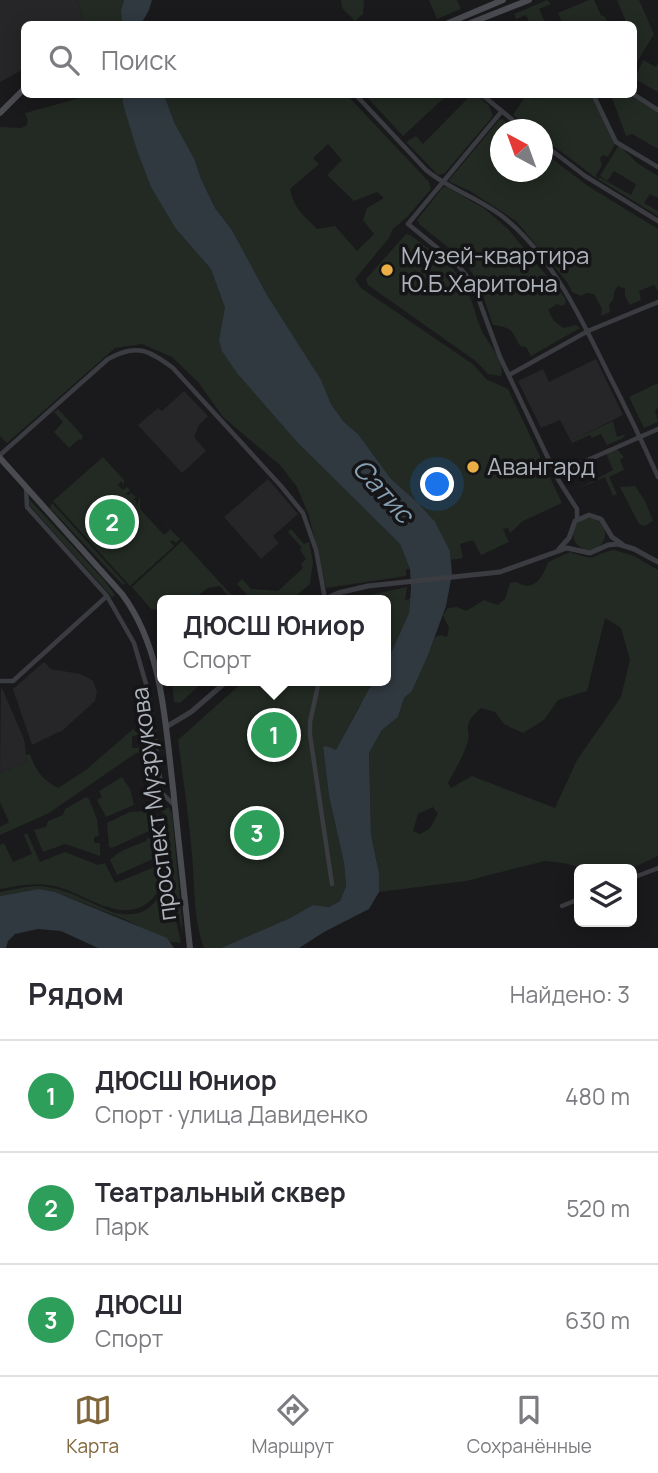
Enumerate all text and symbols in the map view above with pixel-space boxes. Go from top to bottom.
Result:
search box [21,21,637,98]
icon: search [45,41,83,79]
text: Поиск [101,42,176,78]
north arrow [490,119,553,182]
place label: Музей-квартира Ю.Б.Харитона [401,238,589,299]
marker: Музей-квартира Ю.Б.Харитона [379,262,395,278]
place label: Авангард [487,449,595,482]
water label: Сатис [345,450,424,532]
marker: Авангард [465,459,481,475]
your location [420,467,454,501]
pin: 2 [89,496,135,548]
popup [157,595,391,686]
text: ДЮСШ Юниор [183,607,365,643]
text: Спорт [183,643,251,675]
street label: проспект Музрукова [122,685,183,923]
pin: 1 [251,709,297,761]
pin: 3 [234,807,280,859]
map controls [574,864,637,927]
button: layers [574,864,637,927]
text: Рядом [28,973,124,1014]
text: Найдено: 3 [510,978,630,1010]
text: ДЮСШ Юниор [95,1062,277,1098]
text: 1 [46,1080,56,1112]
text: 480 m [565,1080,630,1112]
text: Спорт · улица Давиденко [95,1098,368,1130]
text: Театральный сквер [95,1174,346,1210]
text: 2 [44,1192,58,1224]
text: 520 m [566,1192,630,1224]
text: Парк [95,1210,149,1242]
text: ДЮСШ [95,1286,183,1322]
text: 3 [44,1304,58,1336]
text: 630 m [565,1304,630,1336]
text: Спорт [95,1322,163,1354]
tab: Карта [66,1391,119,1459]
tab: Маршрут [252,1391,334,1459]
tab: Сохранённые [467,1391,592,1459]

